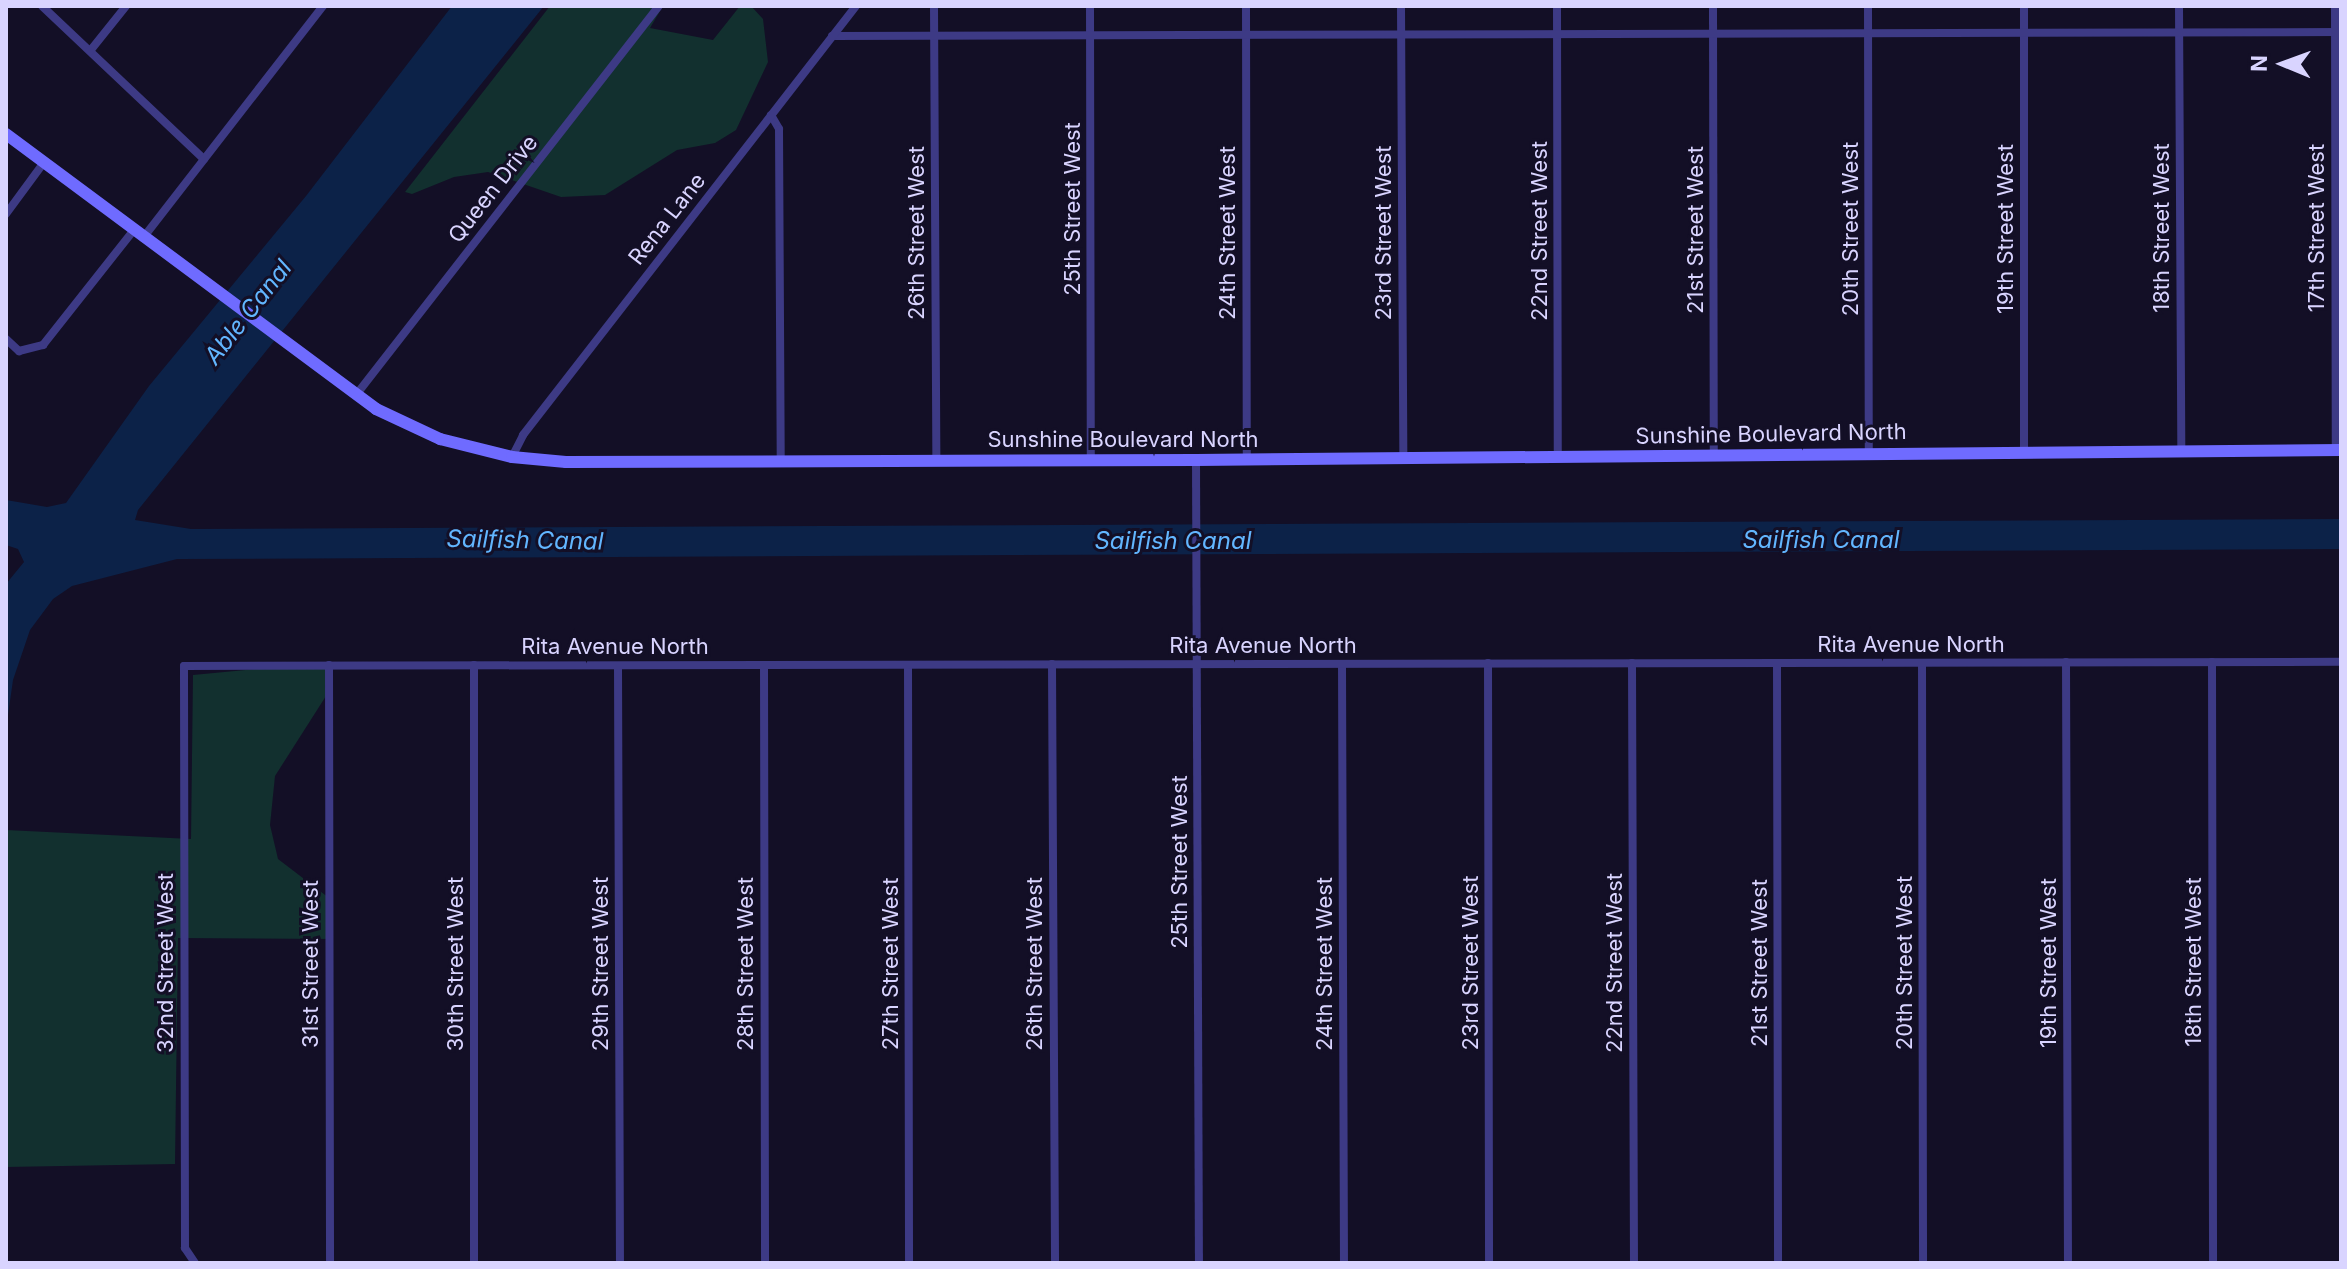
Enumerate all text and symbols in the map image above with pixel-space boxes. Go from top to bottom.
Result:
north arrow [2243,24,2323,104]
text: N [2246,55,2272,72]
street label: 25th Street West [1060,122,1086,296]
street label: Queen Drive [443,130,543,248]
street label: 22nd Street West [1527,141,1553,321]
street label: 20th Street West [1838,142,1864,316]
street label: 18th Street West [2149,143,2175,313]
street label: 19th Street West [1993,144,2019,314]
street label: 17th Street West [2304,144,2330,312]
street label: 23rd Street West [1371,145,1397,321]
street label: 26th Street West [904,146,930,320]
street label: 24th Street West [1215,146,1241,320]
street label: 21st Street West [1683,146,1709,314]
street label: Rena Lane [623,168,711,270]
water label: Able Canal [198,254,298,370]
street label: Sunshine Boulevard North [1635,418,1907,450]
street label: Sunshine Boulevard North [987,427,1259,453]
water label: Sailfish Canal [446,524,604,556]
water label: Sailfish Canal [1742,526,1900,554]
water label: Sailfish Canal [1094,527,1252,555]
street label: Rita Avenue North [1817,632,2005,658]
street label: Rita Avenue North [1169,633,1357,659]
street label: Rita Avenue North [521,634,709,660]
street label: 25th Street West [1167,775,1193,949]
street label: 32nd Street West [153,873,179,1053]
street label: 22nd Street West [1602,873,1628,1053]
street label: 23rd Street West [1458,875,1484,1051]
street label: 20th Street West [1892,876,1918,1050]
street label: 30th Street West [443,877,469,1051]
street label: 29th Street West [588,877,614,1051]
street label: 28th Street West [733,877,759,1051]
street label: 26th Street West [1022,877,1048,1051]
street label: 24th Street West [1312,877,1338,1051]
street label: 18th Street West [2181,877,2207,1047]
street label: 27th Street West [878,878,904,1050]
street label: 19th Street West [2036,878,2062,1048]
street label: 21st Street West [1747,879,1773,1047]
street label: 31st Street West [298,880,324,1048]

